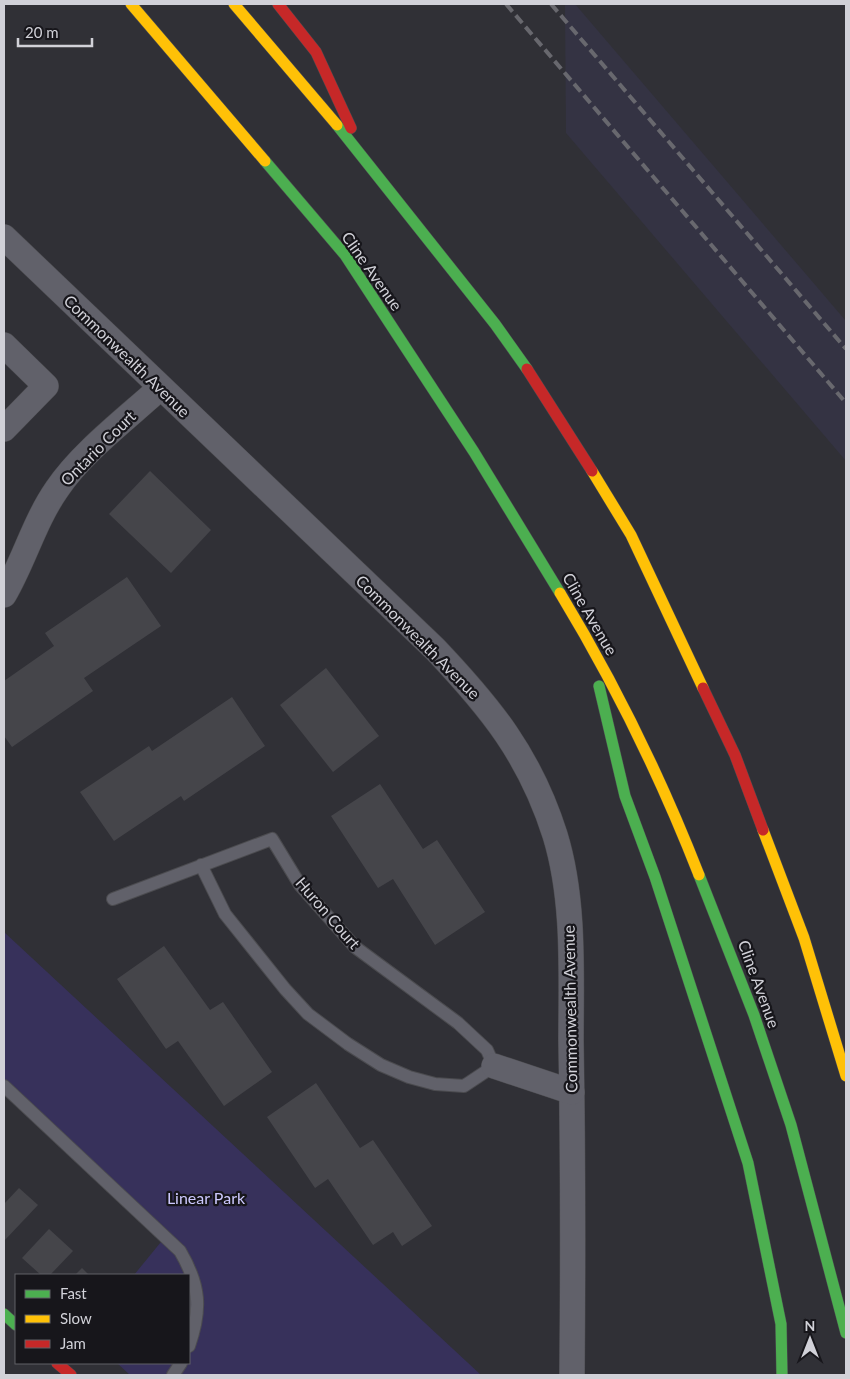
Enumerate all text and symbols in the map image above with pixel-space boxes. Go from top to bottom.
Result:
scale bar [18,15,91,47]
text: 20 m [25,23,59,41]
street label: Cline Avenue [338,227,407,314]
street label: Commonwealth Avenue [60,291,194,421]
street label: Ontario Court [56,406,139,489]
street label: Cline Avenue [559,569,622,658]
street label: Commonwealth Avenue [352,571,484,703]
street label: Huron Court [292,873,365,953]
street label: Commonwealth Avenue [559,925,580,1093]
street label: Cline Avenue [735,937,784,1030]
park label: Linear Park [167,1188,246,1207]
legend [15,1274,190,1364]
text: Fast [60,1284,87,1302]
text: Slow [60,1309,92,1327]
north arrow [785,1314,835,1364]
text: N [805,1317,815,1334]
text: Jam [60,1334,86,1352]

